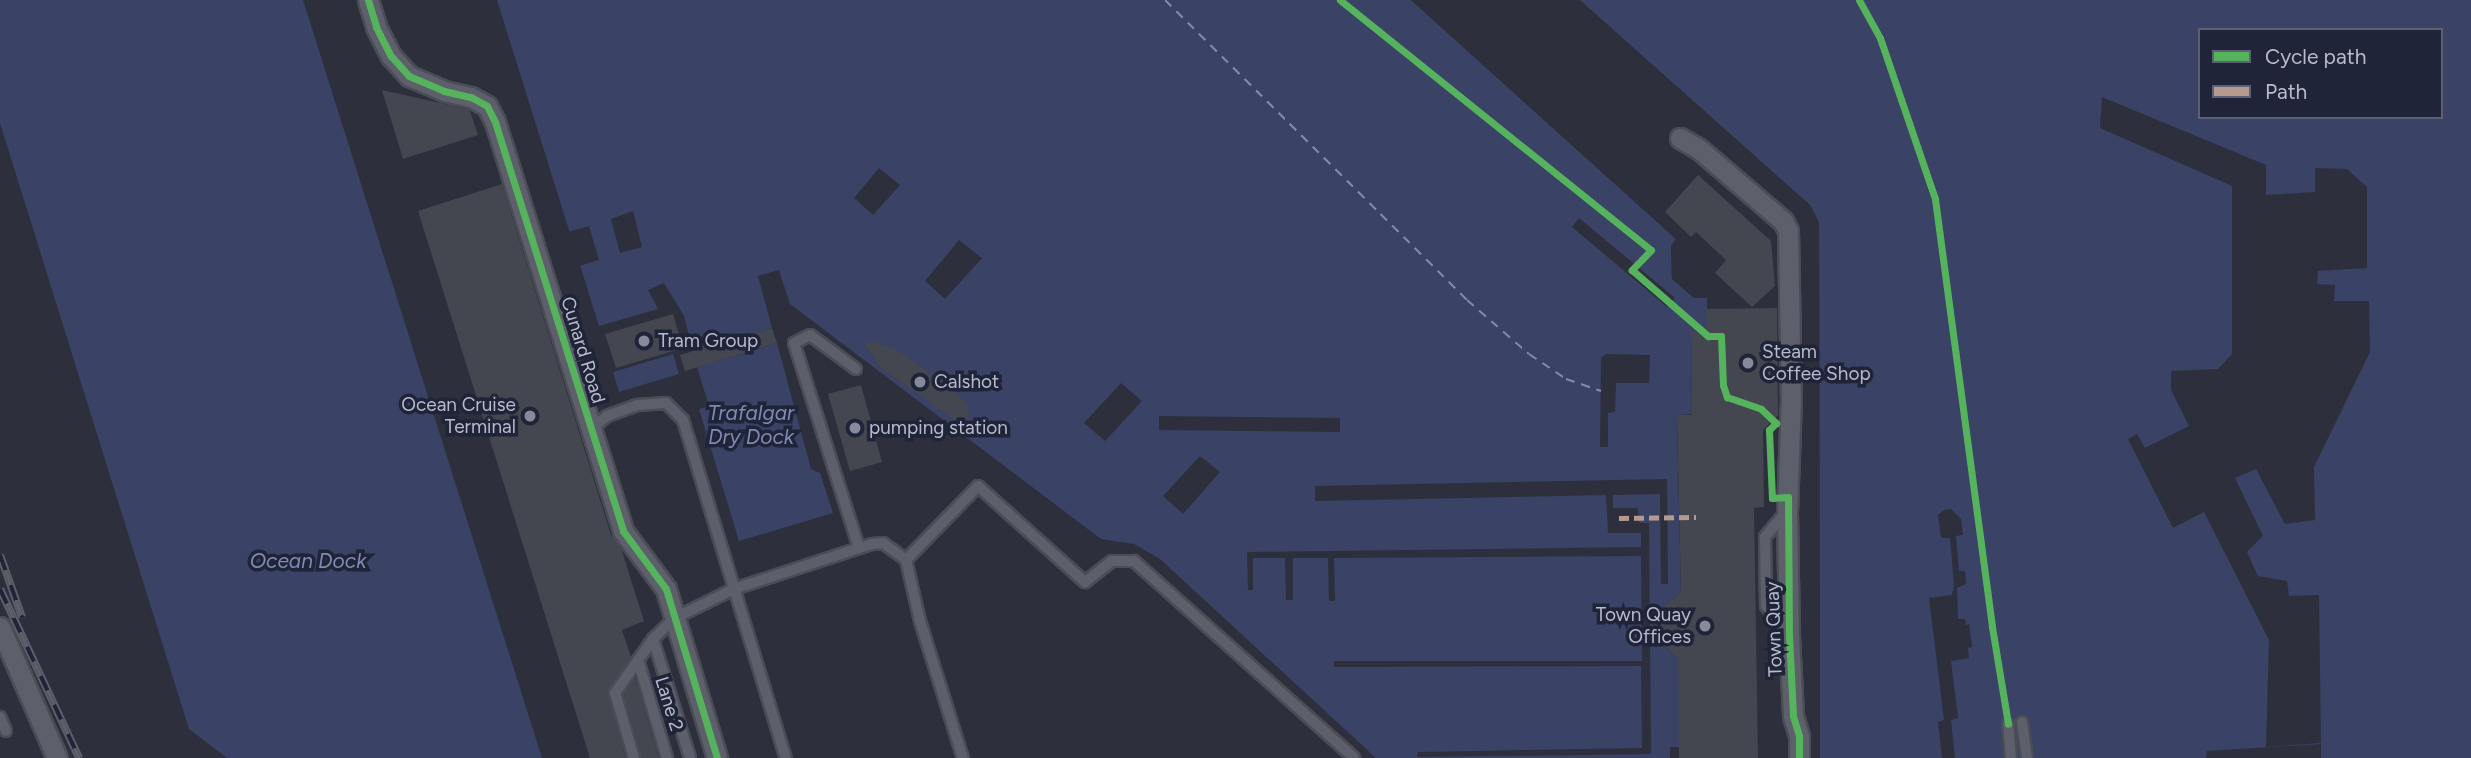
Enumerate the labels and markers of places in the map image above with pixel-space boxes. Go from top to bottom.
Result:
place label: Tram Group [658,330,758,352]
marker: Tram Group [636,333,652,349]
place label: Steam Coffee Shop [1762,341,1871,385]
marker: Steam Coffee Shop [1740,355,1756,371]
place label: Calshot [934,371,999,393]
marker: Calshot [912,374,928,390]
place label: Ocean Cruise Terminal [401,394,516,438]
marker: Ocean Cruise Terminal [522,408,538,424]
place label: pumping station [869,417,1008,439]
marker: pumping station [847,420,863,436]
place label: Town Quay Offices [1596,604,1691,648]
marker: Town Quay Offices [1697,618,1713,634]

